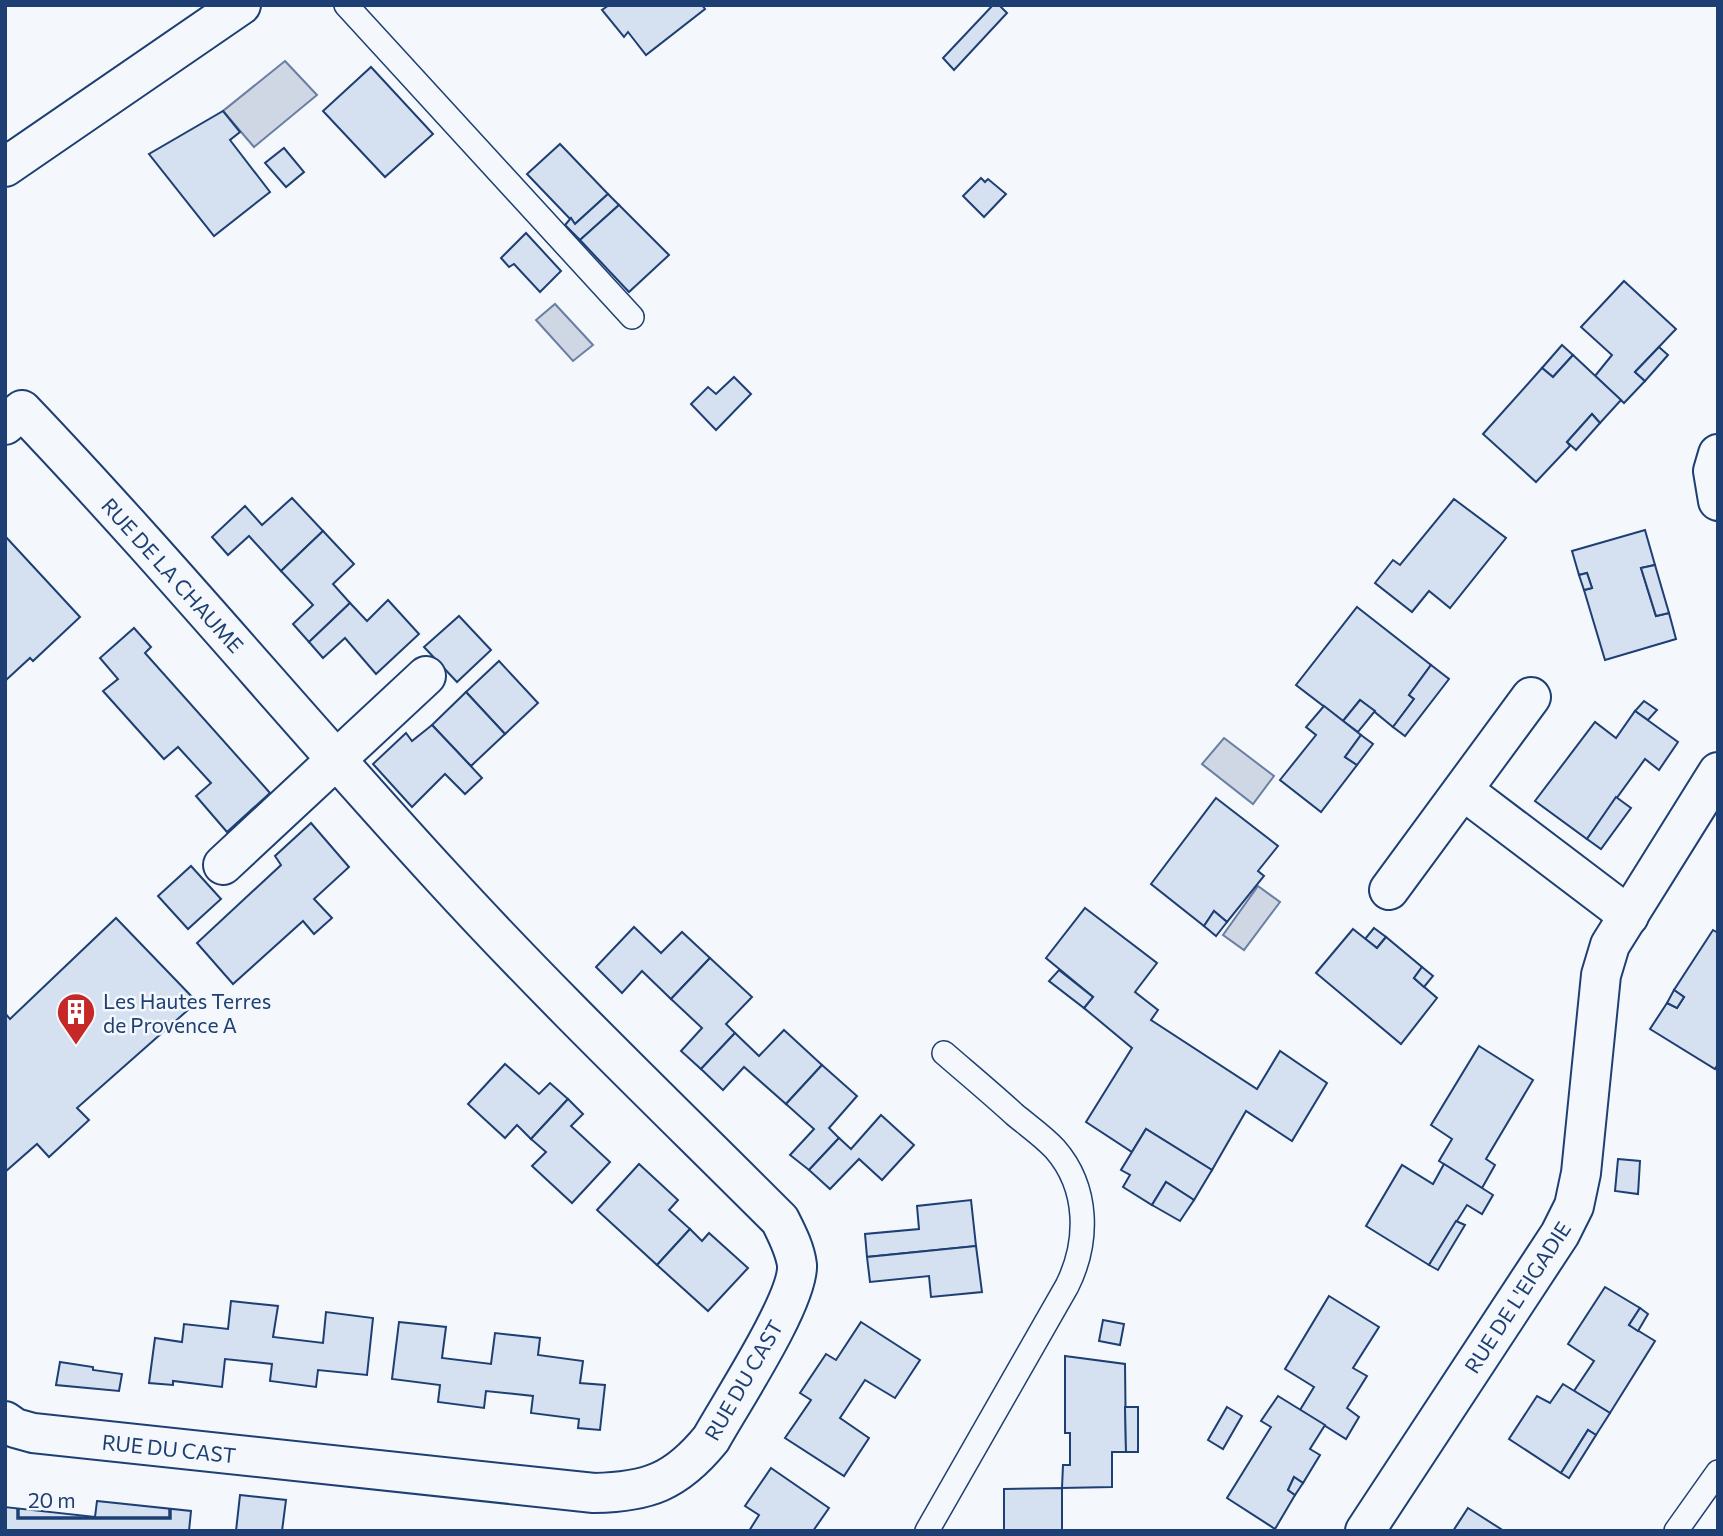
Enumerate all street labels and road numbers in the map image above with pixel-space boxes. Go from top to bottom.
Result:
street label: RUE DE LA CHAUME [97,492,249,658]
street label: RUE DE L'EIGADIE [1459,1217,1575,1377]
street label: RUE DU CAST [698,1315,788,1445]
street label: RUE DU CAST [101,1429,237,1467]

